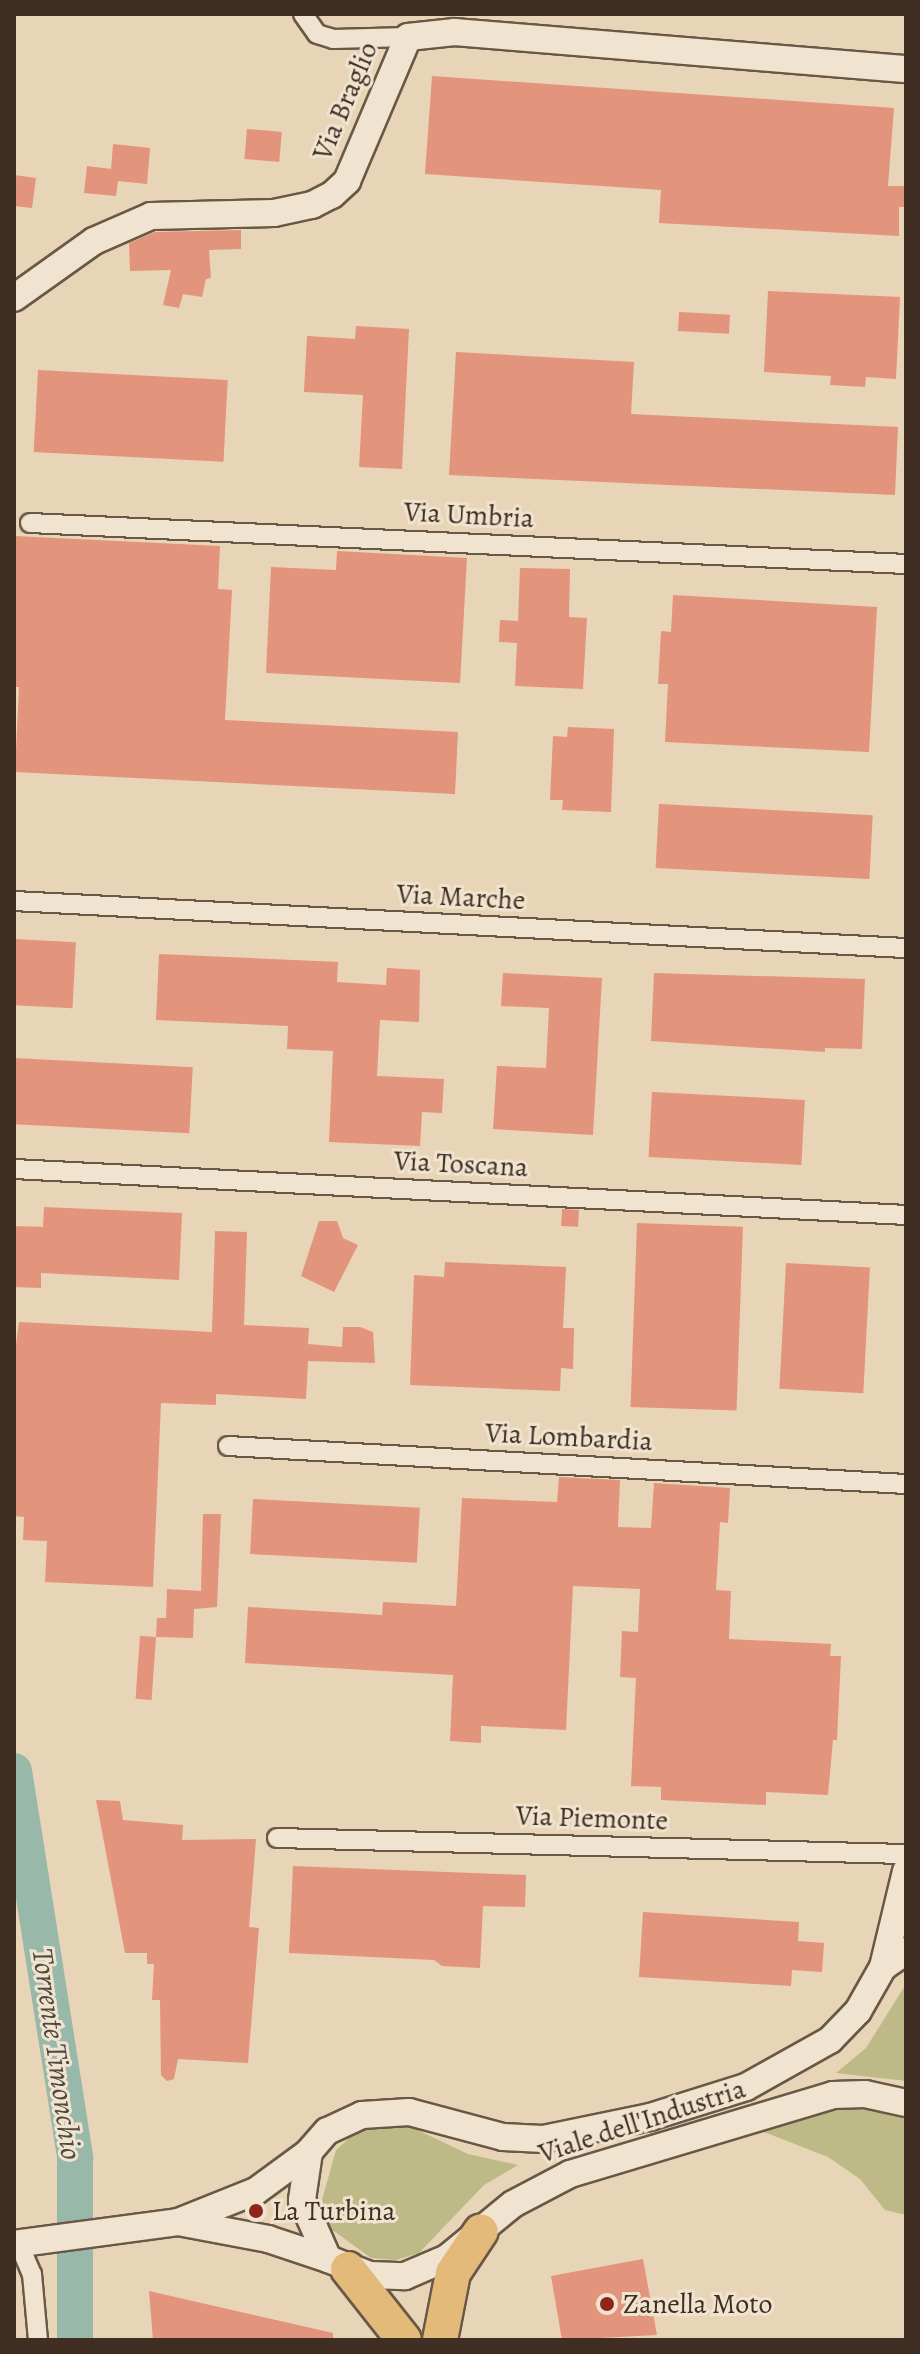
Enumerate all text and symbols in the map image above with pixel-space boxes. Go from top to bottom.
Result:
street label: Via Braglio [305,37,385,165]
street label: Via Umbria [403,495,535,535]
street label: Via Marche [396,877,526,917]
street label: Via Toscana [393,1144,529,1184]
street label: Via Lombardia [484,1416,654,1458]
street label: Via Piemonte [515,1799,669,1837]
water label: Torrente Timonchio [24,1946,90,2162]
street label: Viale dell'Industria [534,2072,750,2170]
place label: La Turbina [272,2194,396,2228]
marker: La Turbina [247,2202,265,2220]
place label: Zanella Moto [623,2287,772,2321]
marker: Zanella Moto [598,2295,616,2313]

